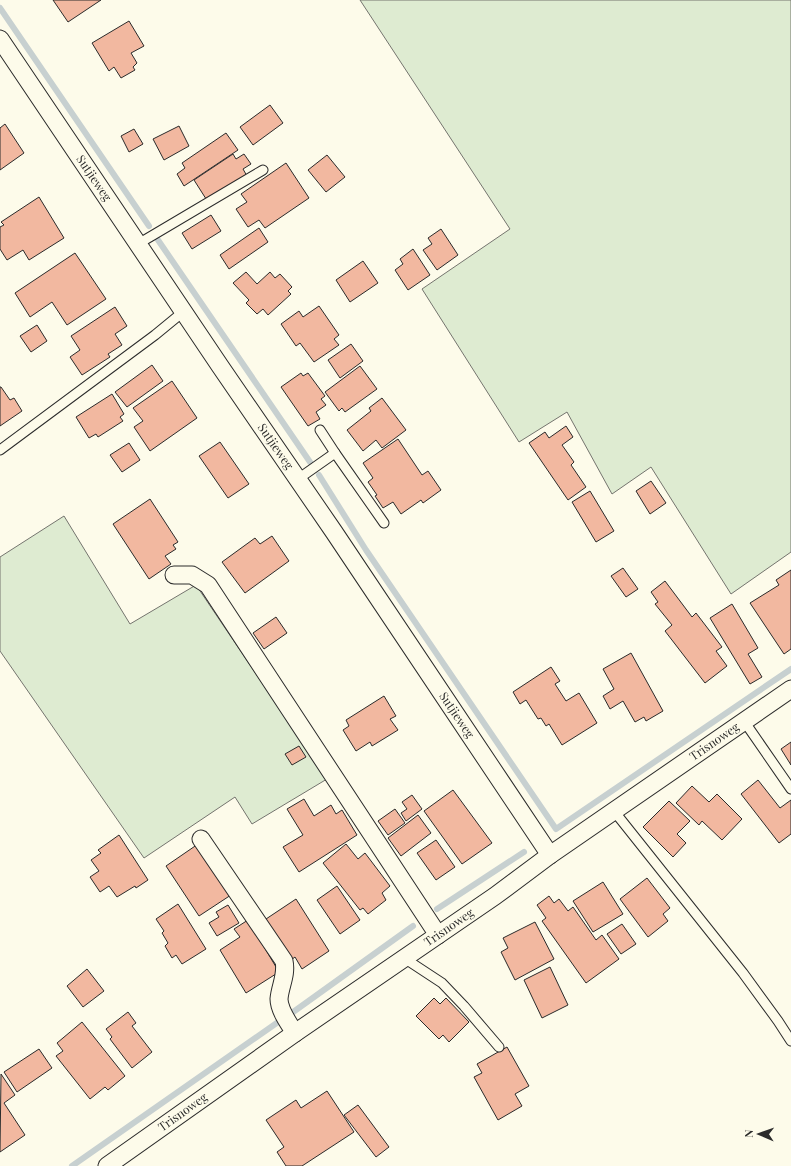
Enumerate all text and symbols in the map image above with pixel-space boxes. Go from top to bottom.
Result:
street label: Sutjieweg [73,152,116,205]
street label: Sutjieweg [255,420,298,473]
street label: Sutjieweg [436,688,479,742]
street label: Trisnoweg [686,718,742,764]
street label: Trisnoweg [420,904,477,949]
street label: Trisnoweg [154,1088,211,1134]
north arrow [739,1114,779,1154]
text: N [741,1129,756,1138]

